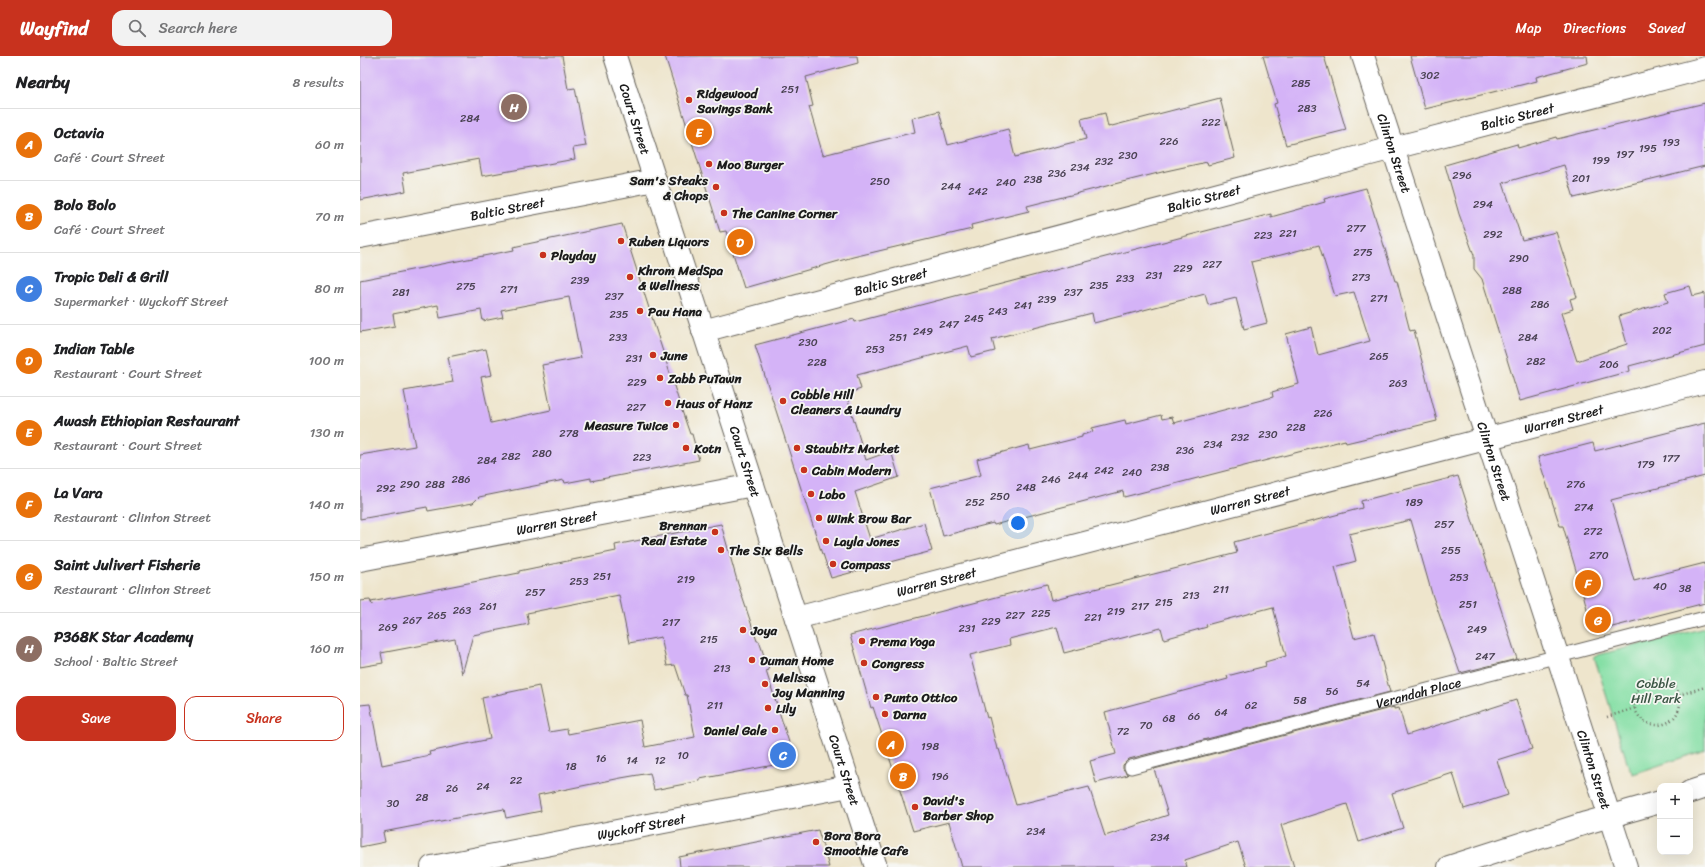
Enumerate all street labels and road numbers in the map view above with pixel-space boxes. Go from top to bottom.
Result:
street label: Court Street [613,80,658,158]
street label: Baltic Street [1478,96,1557,137]
street label: Clinton Street [1371,110,1418,196]
street label: Baltic Street [1164,177,1244,219]
street label: Baltic Street [468,190,547,227]
street label: Baltic Street [851,260,930,302]
street label: Warren Street [1521,397,1607,440]
street label: Clinton Street [1471,418,1518,504]
street label: Court Street [723,423,768,501]
street label: Warren Street [1207,479,1293,522]
street label: Warren Street [514,503,600,541]
street label: Warren Street [894,560,980,603]
street label: Verandah Place [1373,670,1464,714]
street label: Clinton Street [1571,727,1618,813]
street label: Court Street [822,731,867,809]
street label: Wyckoff Street [595,806,688,846]

